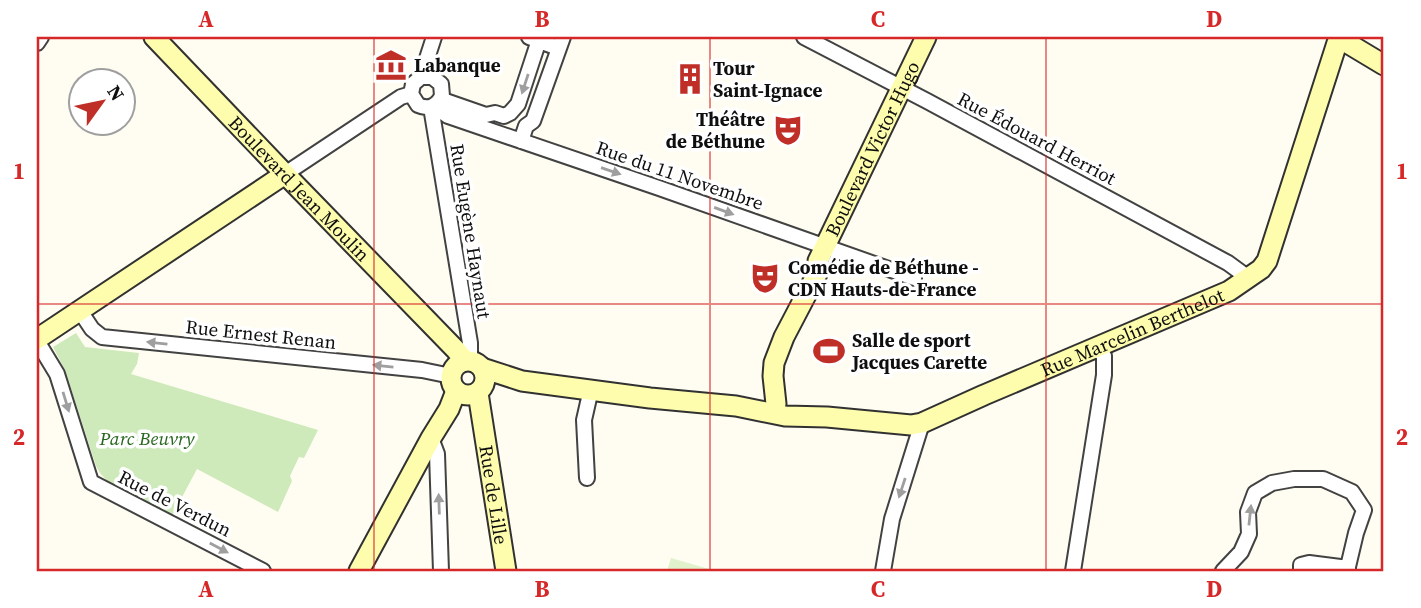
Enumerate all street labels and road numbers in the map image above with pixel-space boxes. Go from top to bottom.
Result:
street label: Boulevard Victor Hugo [819,57,926,241]
street label: Rue Édouard Herriot [953,85,1121,191]
street label: Boulevard Jean Moulin [223,110,376,267]
street label: Rue du 11 Novembre [593,134,767,216]
street label: Rue Eugène Haynaut [444,142,498,321]
street label: Rue Marcelin Berthelot [1036,281,1228,383]
street label: Rue Ernest Renan [184,313,338,355]
street label: Rue de Lille [473,443,515,546]
street label: Rue de Verdun [114,463,236,543]

